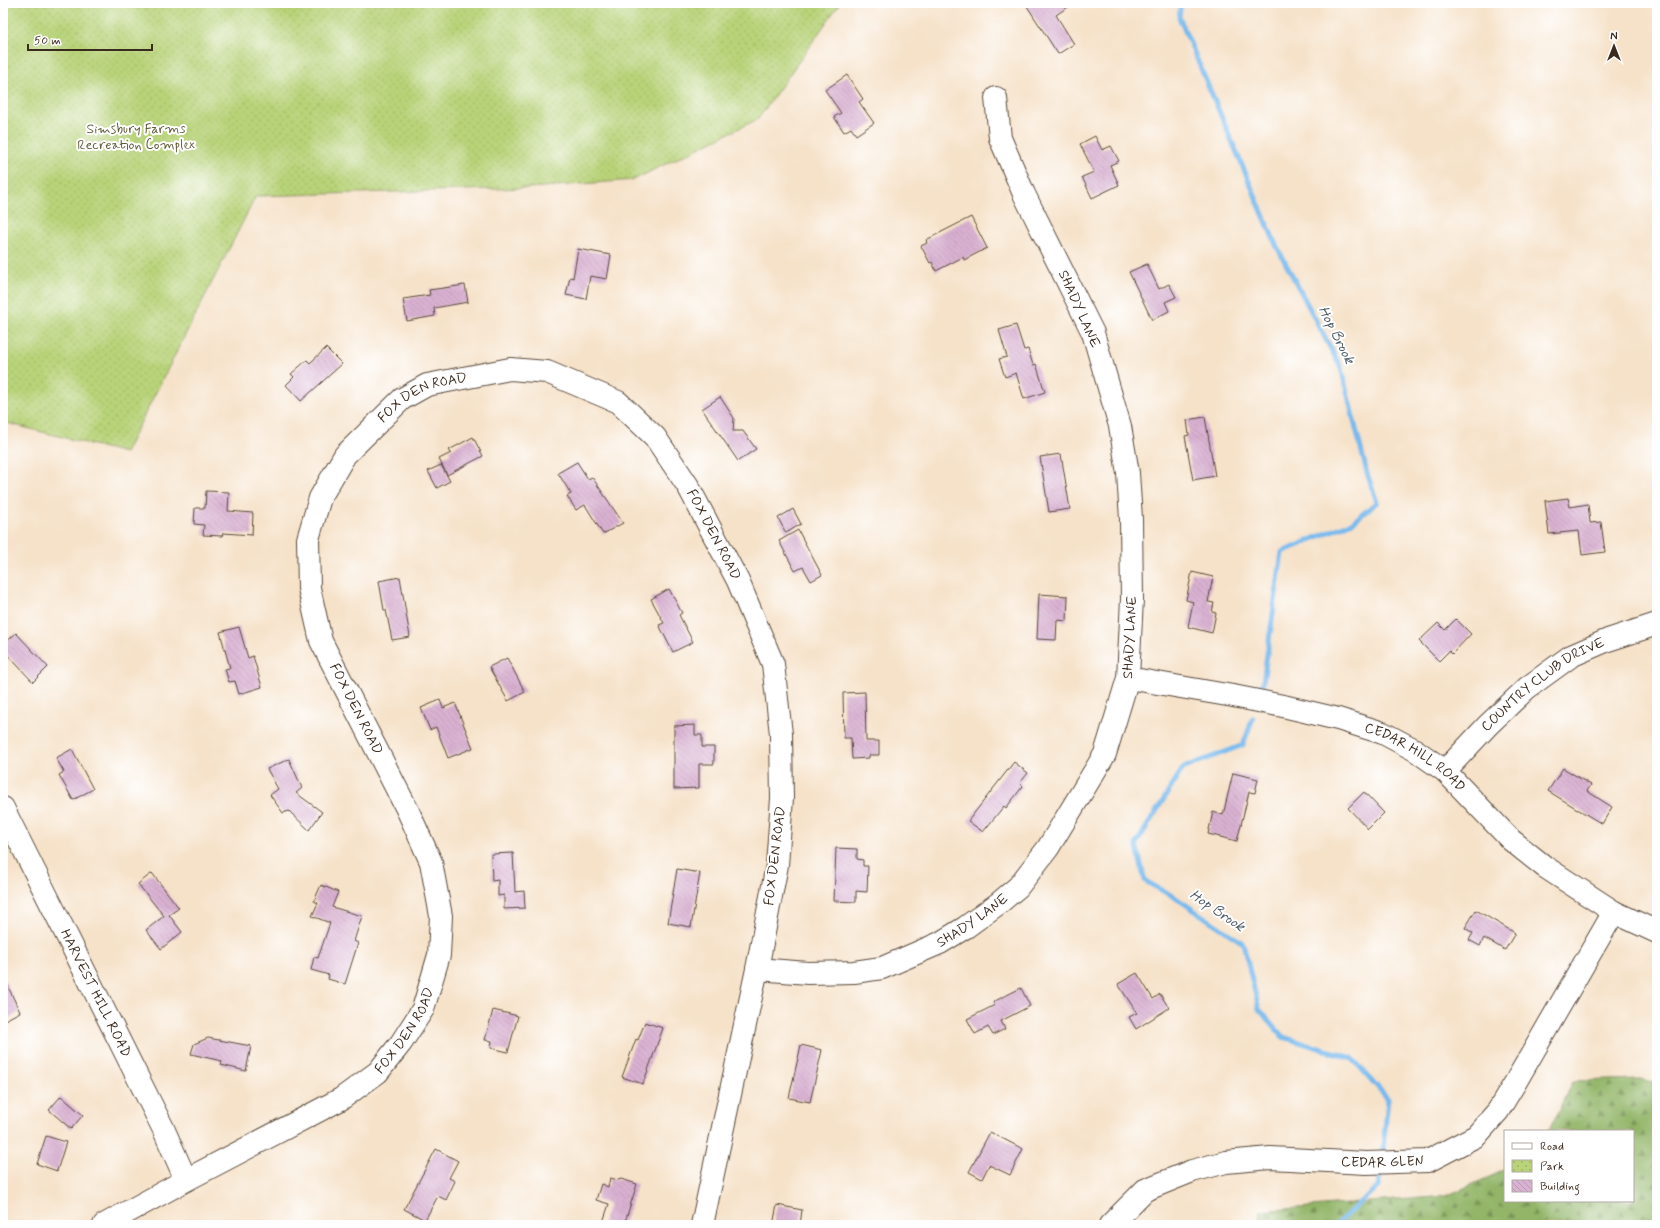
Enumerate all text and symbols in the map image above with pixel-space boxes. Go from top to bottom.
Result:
scale bar [28,26,152,52]
north arrow [1594,26,1634,66]
text: N [1610,30,1618,44]
text: 50 m [34,33,61,49]
park label: Simsbury Farms Recreation Complex [77,120,195,154]
street label: SHADY LANE [1054,267,1104,351]
water label: Hop Brook [1313,303,1360,369]
street label: FOX DEN ROAD [374,368,469,427]
street label: FOX DEN ROAD [682,486,745,583]
street label: SHADY LANE [1119,595,1141,679]
street label: COUNTRY CLUB DRIVE [1477,633,1608,735]
street label: FOX DEN ROAD [325,660,387,758]
street label: CEDAR HILL ROAD [1362,719,1469,796]
street label: FOX DEN ROAD [760,805,790,907]
water label: Hop Brook [1185,885,1250,938]
street label: SHADY LANE [933,890,1012,952]
street label: HARVEST HILL ROAD [56,926,135,1060]
street label: FOX DEN ROAD [371,985,438,1078]
legend [1504,1130,1634,1202]
text: Road [1540,1139,1564,1155]
street label: CEDAR GLEN [1340,1152,1424,1172]
text: Park [1540,1159,1564,1175]
text: Building [1540,1179,1580,1196]

